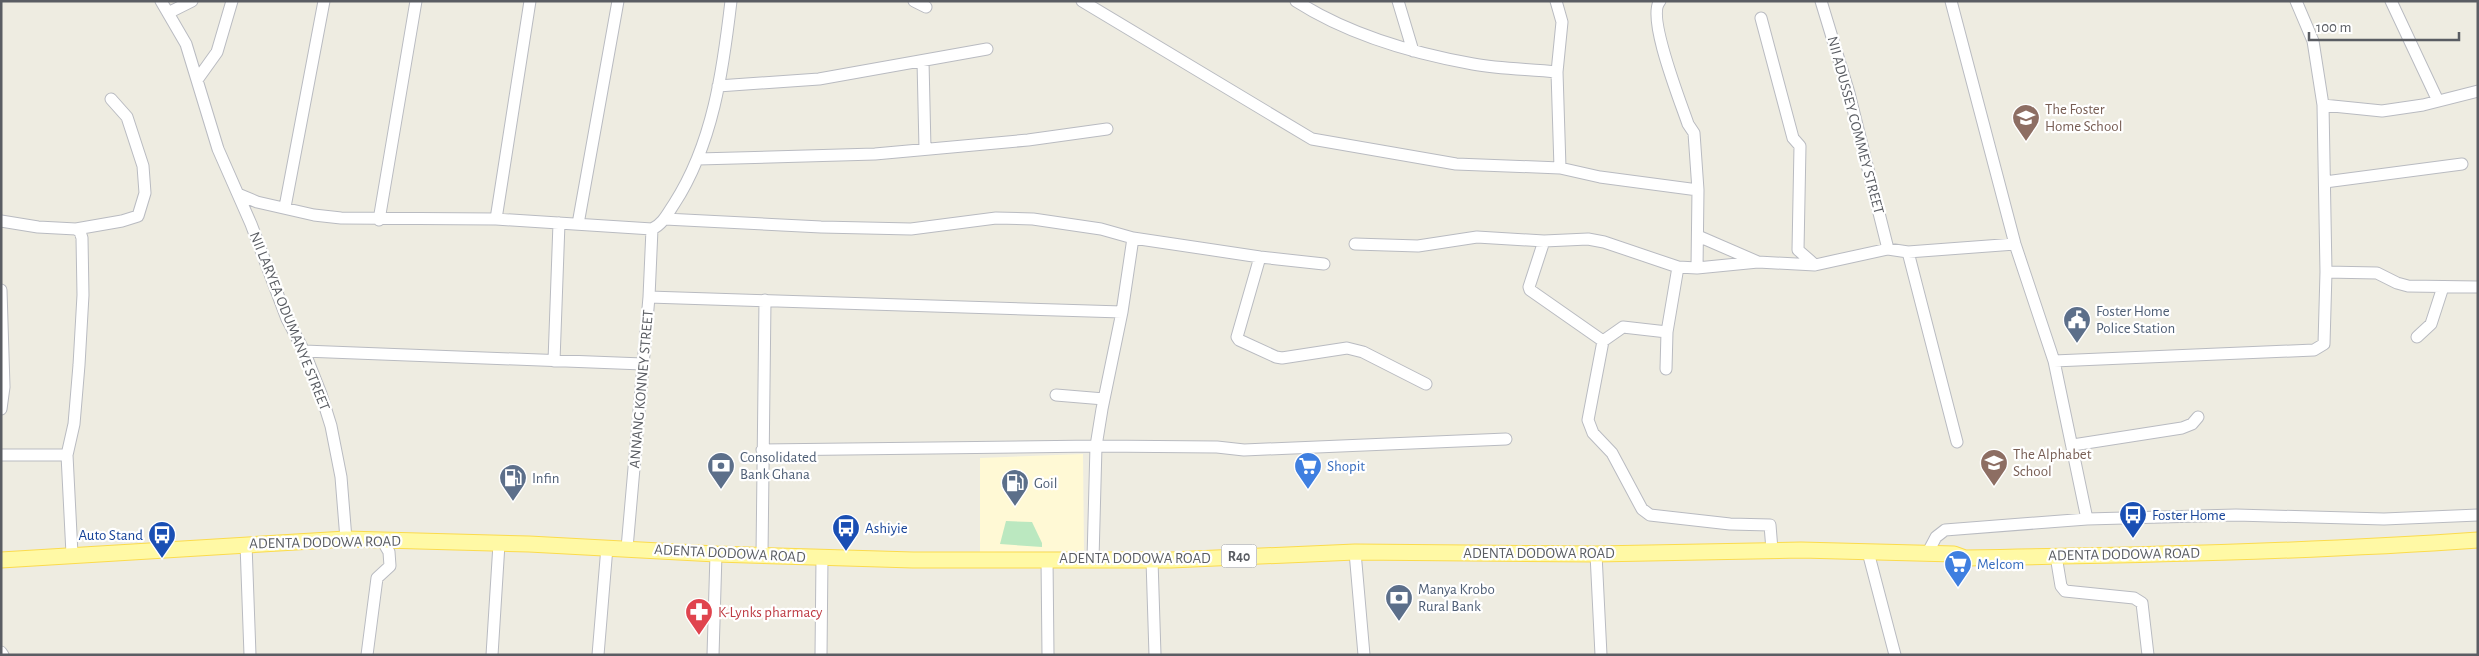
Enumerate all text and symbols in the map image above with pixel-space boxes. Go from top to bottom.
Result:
scale bar [2309,10,2459,42]
text: 100 m [2316,20,2351,35]
street label: NII ADUSSEY COMMEY STREET [1825,35,1887,216]
place label: The Foster Home School [2045,102,2122,134]
school or university icon: The Foster Home School [2011,103,2041,142]
street label: NII LARYEA ODUMANYE STREET [247,230,333,413]
place label: Foster Home Police Station [2096,304,2175,336]
public building icon: Foster Home Police Station [2062,305,2092,344]
street label: ANNANG KONNEY STREET [627,308,656,469]
place label: The Alphabet School [2013,447,2092,479]
school or university icon: The Alphabet School [1979,448,2009,487]
place label: Consolidated Bank Ghana [740,450,817,482]
bank icon: Consolidated Bank Ghana [706,451,736,490]
supermarket icon: Shopit [1293,451,1323,490]
place label: Shopit [1327,459,1365,474]
fuel station icon: Infin [498,463,528,502]
fuel station icon: Goil [1000,468,1030,507]
place label: Infin [532,471,560,486]
place label: Goil [1034,476,1057,491]
bus stop icon: Foster Home [2118,500,2148,539]
place label: Foster Home [2152,508,2226,523]
bus stop icon: Ashiyie [831,513,861,552]
bus stop icon: Auto Stand [147,520,177,559]
place label: Ashiyie [865,521,908,536]
place label: Auto Stand [78,528,143,543]
street label: ADENTA DODOWA ROAD [249,534,401,551]
street label: ADENTA DODOWA ROAD [654,542,806,565]
road number: R40 [1222,544,1256,568]
street label: ADENTA DODOWA ROAD [1463,546,1615,561]
street label: ADENTA DODOWA ROAD [2048,546,2200,563]
supermarket icon: Melcom [1943,549,1973,588]
street label: ADENTA DODOWA ROAD [1059,551,1211,566]
place label: Melcom [1977,557,2024,572]
place label: Manya Krobo Rural Bank [1418,582,1495,614]
bank icon: Manya Krobo Rural Bank [1384,583,1414,622]
pharmacy icon: K-Lynks pharmacy [684,597,714,636]
place label: K-Lynks pharmacy [718,605,823,620]

